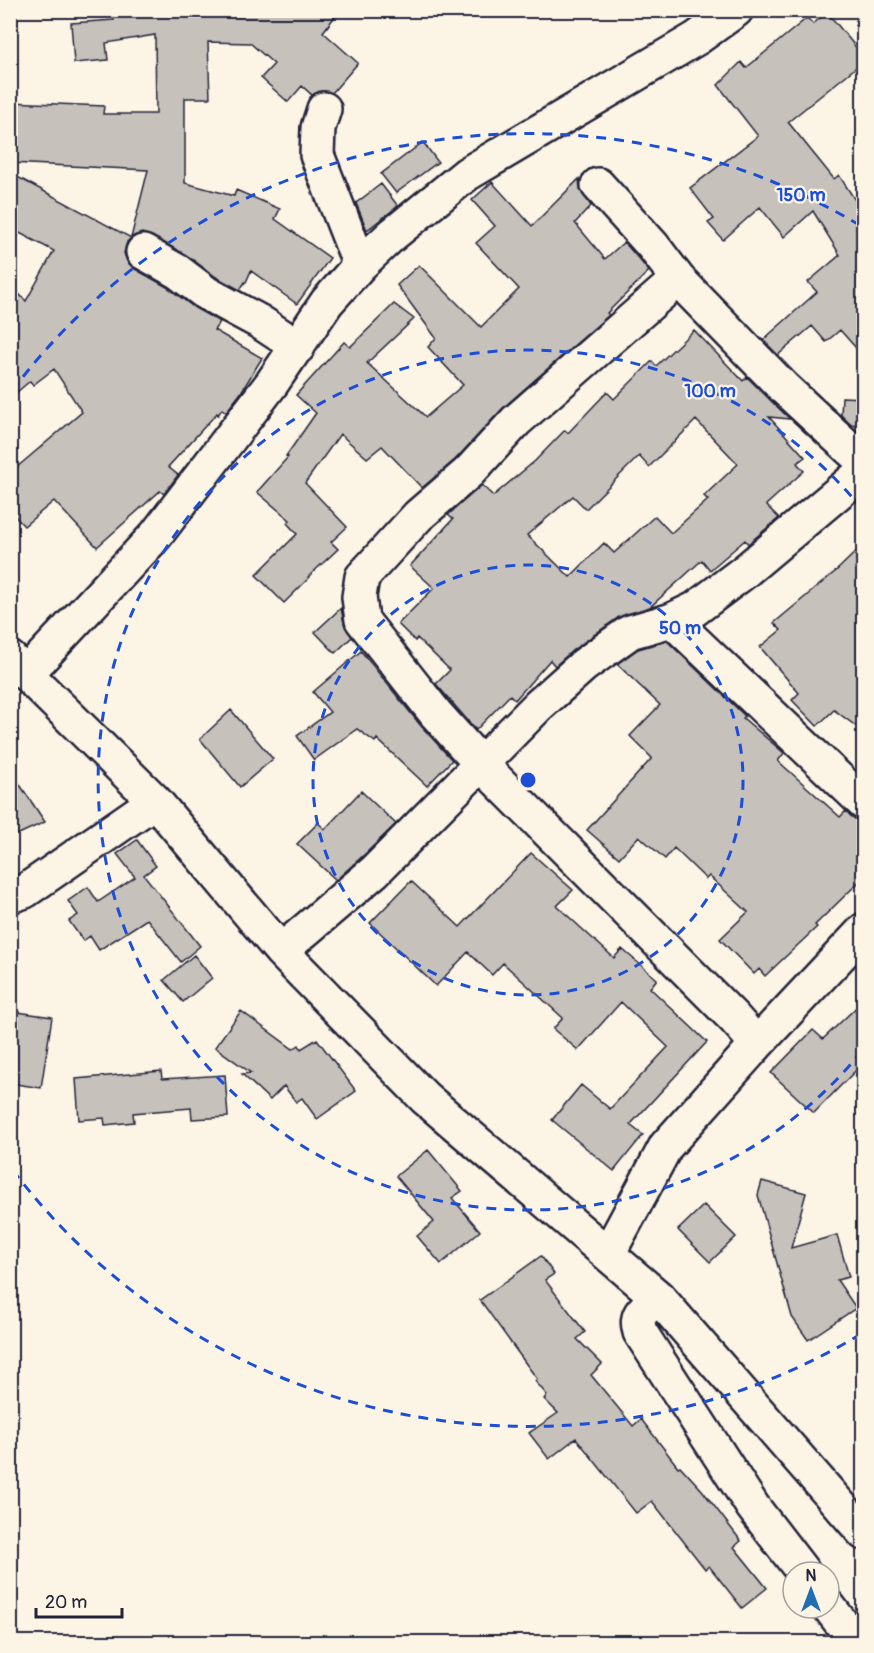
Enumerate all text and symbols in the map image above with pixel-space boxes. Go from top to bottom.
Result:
text: 150 m [777,184,826,207]
text: 100 m [684,380,736,403]
text: 50 m [659,617,701,640]
centre of rings [518,770,538,790]
north arrow [781,1560,841,1620]
text: N [806,1566,817,1586]
scale bar [36,1581,122,1619]
text: 20 m [45,1591,87,1614]

